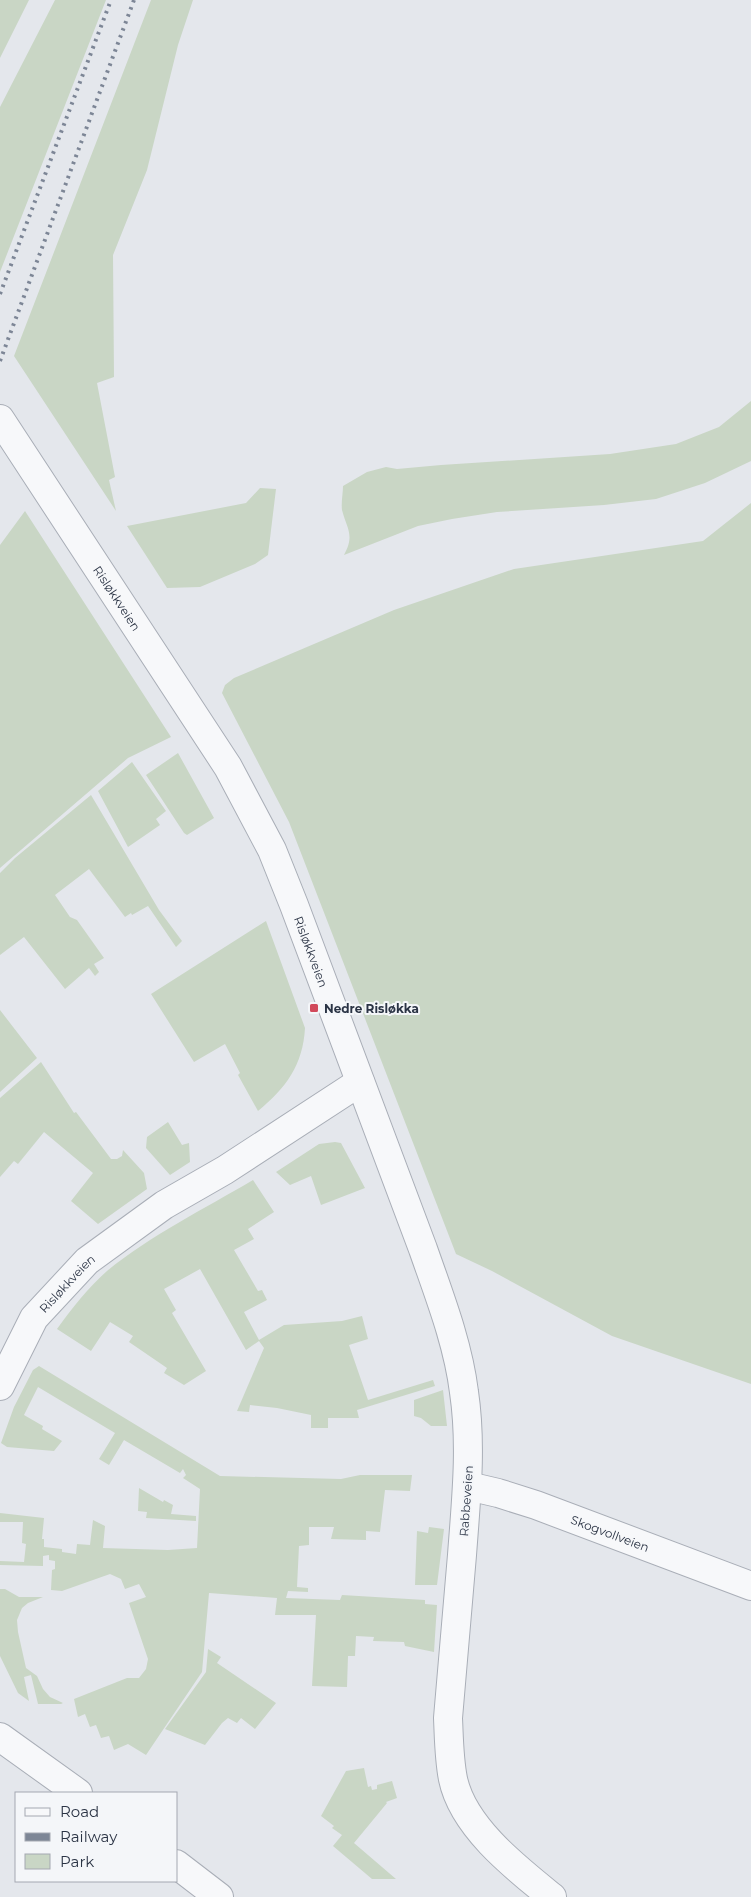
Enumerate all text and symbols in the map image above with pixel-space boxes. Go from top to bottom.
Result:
street label: Risløkkveien [91,563,144,633]
street label: Risløkkveien [291,914,332,989]
place label: Nedre Risløkka [324,1001,419,1016]
marker: Nedre Risløkka [308,1002,320,1014]
street label: Risløkkveien [36,1251,98,1315]
street label: Rabbeveien [456,1465,476,1537]
street label: Skogvollveien [569,1511,652,1555]
legend [15,1792,178,1882]
text: Road [60,1802,99,1821]
text: Railway [60,1827,118,1846]
text: Park [60,1852,94,1871]

